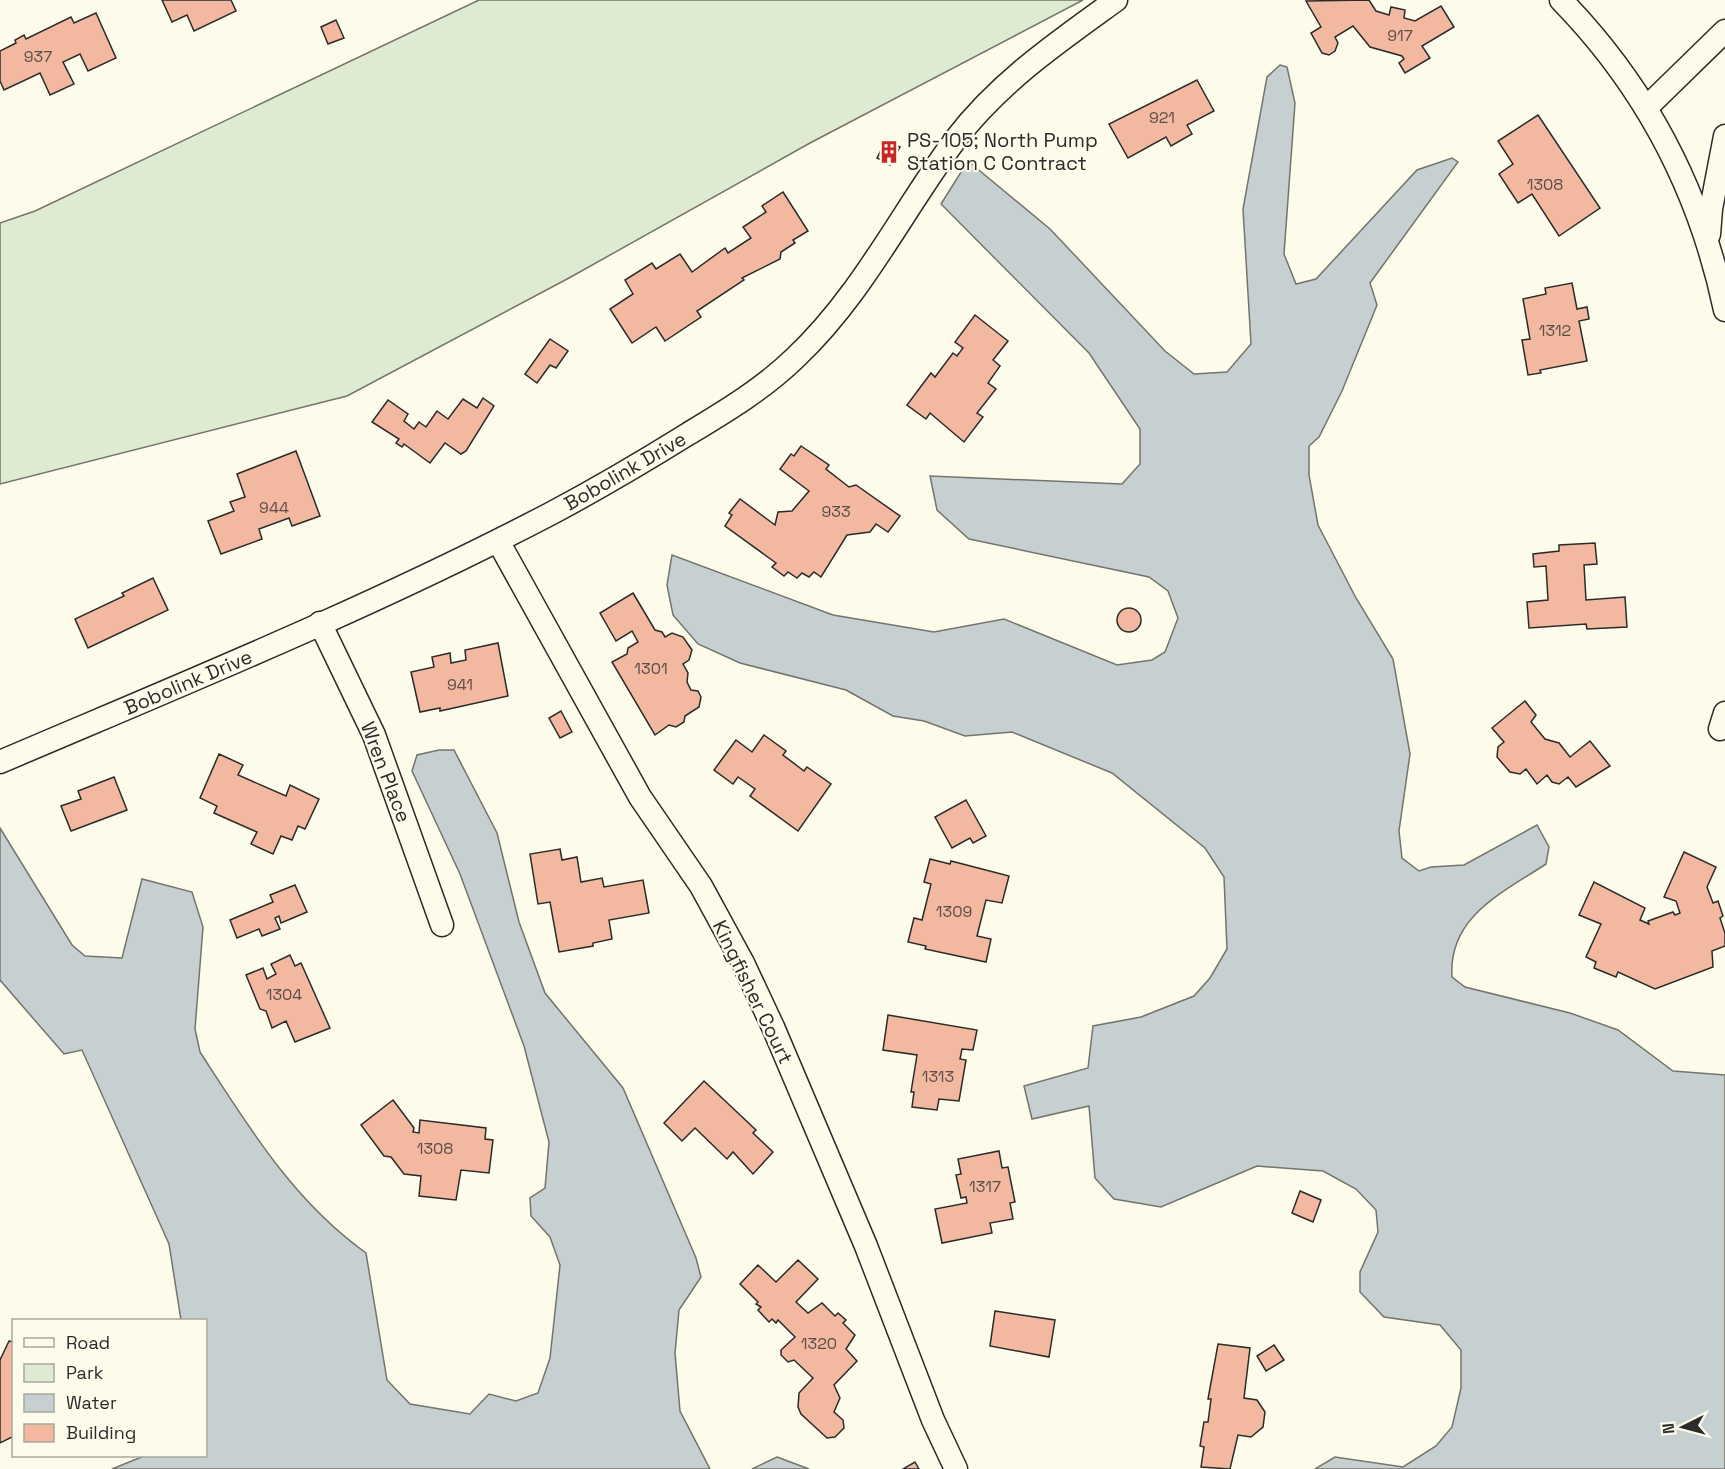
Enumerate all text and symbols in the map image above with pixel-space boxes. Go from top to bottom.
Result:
house number: 917 [1387,25,1413,46]
house number: 937 [24,46,52,67]
house number: 921 [1149,107,1175,128]
place label: PS-105; North Pump Station C Contract [907,127,1098,176]
building icon: PS-105; North Pump Station C Contract [876,139,902,165]
house number: 1308 [1527,174,1563,195]
house number: 1312 [1539,320,1571,341]
street label: Bobolink Drive [559,426,691,516]
house number: 944 [259,497,289,518]
house number: 933 [821,501,851,522]
street label: Bobolink Drive [120,643,256,721]
house number: 1301 [634,658,668,679]
house number: 941 [447,674,473,695]
street label: Wren Place [355,718,417,826]
house number: 1309 [936,901,972,922]
street label: Kingfisher Court [707,916,799,1068]
house number: 1304 [266,984,302,1005]
house number: 1313 [922,1066,954,1087]
house number: 1308 [417,1138,453,1159]
house number: 1317 [969,1176,1001,1197]
legend [12,1319,207,1457]
text: Road [66,1331,110,1354]
house number: 1320 [801,1333,837,1354]
text: Park [66,1361,104,1384]
text: Water [66,1391,117,1414]
north arrow [1653,1397,1713,1457]
text: Building [66,1421,136,1444]
text: N [1658,1422,1680,1435]

